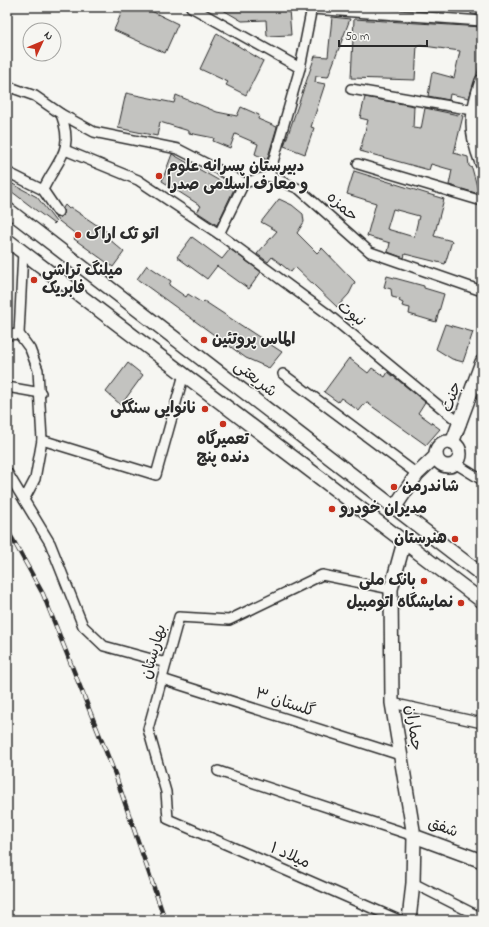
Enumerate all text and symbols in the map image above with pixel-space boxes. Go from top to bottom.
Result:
north arrow [22,22,62,62]
scale bar [339,22,427,48]
text: N [40,28,57,44]
text: 50 m [345,28,369,46]
place label: دبیرستان پسرانه علوم و معارف اسلامی صدرا [167,155,308,197]
marker: دبیرستان پسرانه علوم و معارف اسلامی صدرا [154,171,164,181]
street label: حمزه [321,186,363,228]
place label: اتو تک اراک [86,223,159,247]
marker: اتو تک اراک [73,230,83,240]
place label: میلنگ تراشی فابریک [42,259,123,301]
marker: میلنگ تراشی فابریک [29,275,39,285]
street label: نبوت [331,295,371,333]
place label: الماس پروتئین [212,328,295,352]
marker: الماس پروتئین [199,335,209,345]
street label: شریعتی [228,354,282,404]
street label: جنت [436,378,468,416]
place label: نانوایی سنگکی [110,397,197,421]
marker: نانوایی سنگکی [200,404,210,414]
marker: تعمیرگاه دنده پنج [218,419,228,429]
place label: تعمیرگاه دنده پنج [196,428,250,470]
place label: شاندرمن [402,475,459,499]
marker: شاندرمن [389,482,399,492]
place label: مدیران خودرو [339,497,427,521]
marker: مدیران خودرو [327,504,337,514]
place label: هنرستان [394,527,447,551]
marker: هنرستان [450,534,460,544]
place label: بانک ملی [359,569,416,593]
marker: بانک ملی [419,576,429,586]
place label: نمایشگاه اتومبیل [346,591,453,615]
marker: نمایشگاه اتومبیل [456,598,466,608]
street label: بهارستان [135,622,173,682]
street label: گلستان ۳ [252,682,318,724]
street label: جماران [398,704,428,752]
street label: شفق [425,812,461,844]
street label: میلاد ۱ [266,837,314,875]

